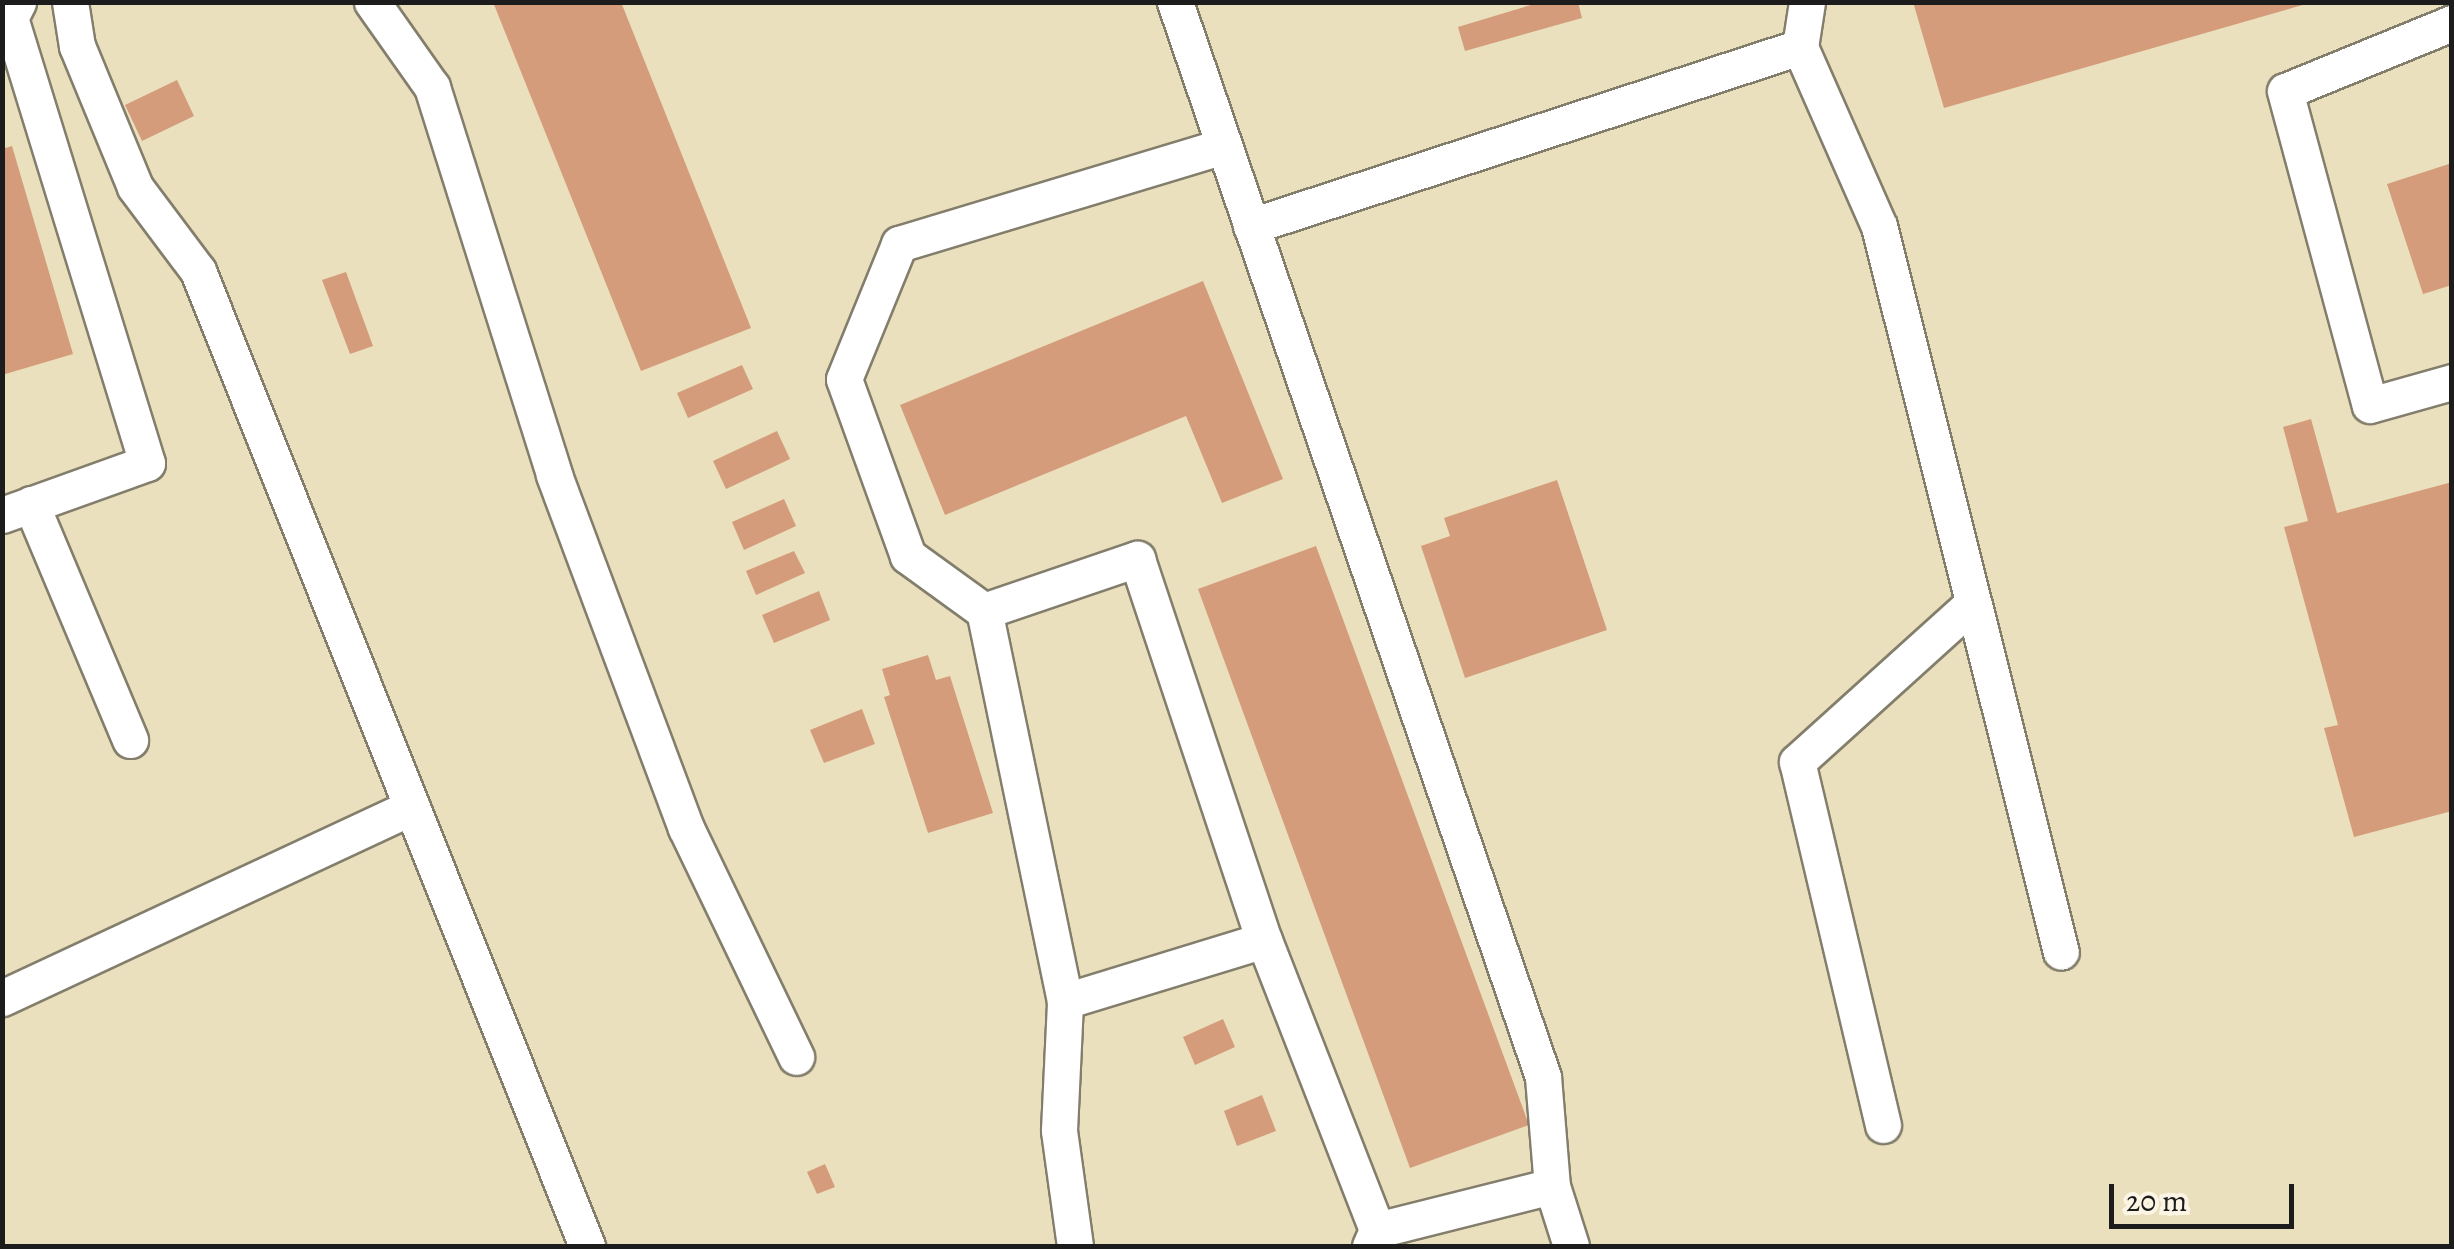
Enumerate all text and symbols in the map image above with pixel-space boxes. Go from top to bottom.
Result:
scale bar [2114,1164,2299,1226]
text: 20 m [2126,1181,2187,1221]

